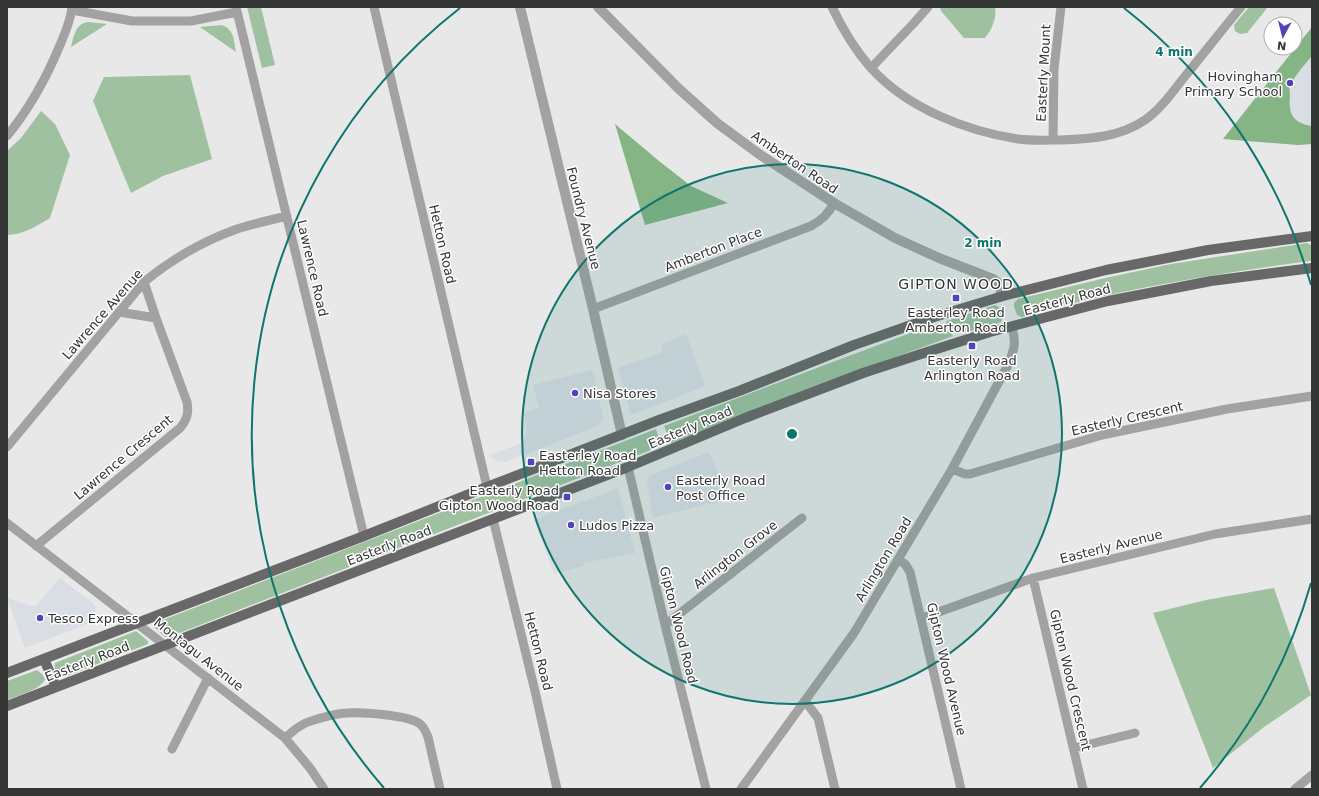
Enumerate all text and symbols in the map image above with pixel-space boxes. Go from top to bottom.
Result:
north arrow [1263,16,1303,56]
street label: Easterly Mount [1033,24,1054,122]
text: N [1276,38,1287,52]
text: 4 min [1155,45,1193,59]
place label: Hovingham Primary School [1184,69,1282,99]
marker: Hovingham Primary School [1285,78,1295,88]
street label: Amberton Road [749,128,841,197]
street label: Foundry Avenue [564,165,604,271]
street label: Hetton Road [426,203,459,285]
street label: Lawrence Road [294,218,331,318]
street label: Amberton Place [662,224,764,275]
text: 2 min [964,236,1002,250]
street label: Lawrence Avenue [59,266,146,363]
district label: GIPTON WOOD [898,276,1014,292]
street label: Easterly Road [1022,281,1112,318]
marker: Easterley Road Amberton Road [951,293,961,303]
place label: Easterley Road Amberton Road [905,305,1007,335]
marker: Easterly Road Arlington Road [967,341,977,351]
place label: Easterly Road Arlington Road [924,353,1020,383]
place label: Nisa Stores [583,386,657,401]
marker: Nisa Stores [570,388,580,398]
street label: Easterly Crescent [1070,398,1184,439]
street label: Easterly Road [646,403,734,452]
street label: Lawrence Crescent [71,412,176,503]
centre of rings [785,427,799,441]
place label: Easterley Road Hetton Road [539,448,636,478]
marker: Easterley Road Hetton Road [526,457,536,467]
place label: Easterly Road Post Office [676,473,765,503]
marker: Easterly Road Post Office [663,482,673,492]
place label: Easterly Road Gipton Wood Road [439,483,559,513]
marker: Easterly Road Gipton Wood Road [562,492,572,502]
street label: Arlington Road [852,514,915,604]
street label: Arlington Grove [690,517,780,592]
place label: Ludos Pizza [579,518,654,533]
marker: Ludos Pizza [566,520,576,530]
street label: Easterly Road [345,522,434,568]
street label: Easterly Avenue [1058,526,1164,566]
street label: Gipton Wood Road [657,565,700,685]
street label: Gipton Wood Avenue [924,601,969,737]
street label: Gipton Wood Crescent [1047,608,1094,753]
street label: Hetton Road [521,610,556,692]
place label: Tesco Express [47,611,139,626]
marker: Tesco Express [35,613,45,623]
street label: Montagu Avenue [151,615,246,694]
street label: Easterly Road [43,638,132,684]

